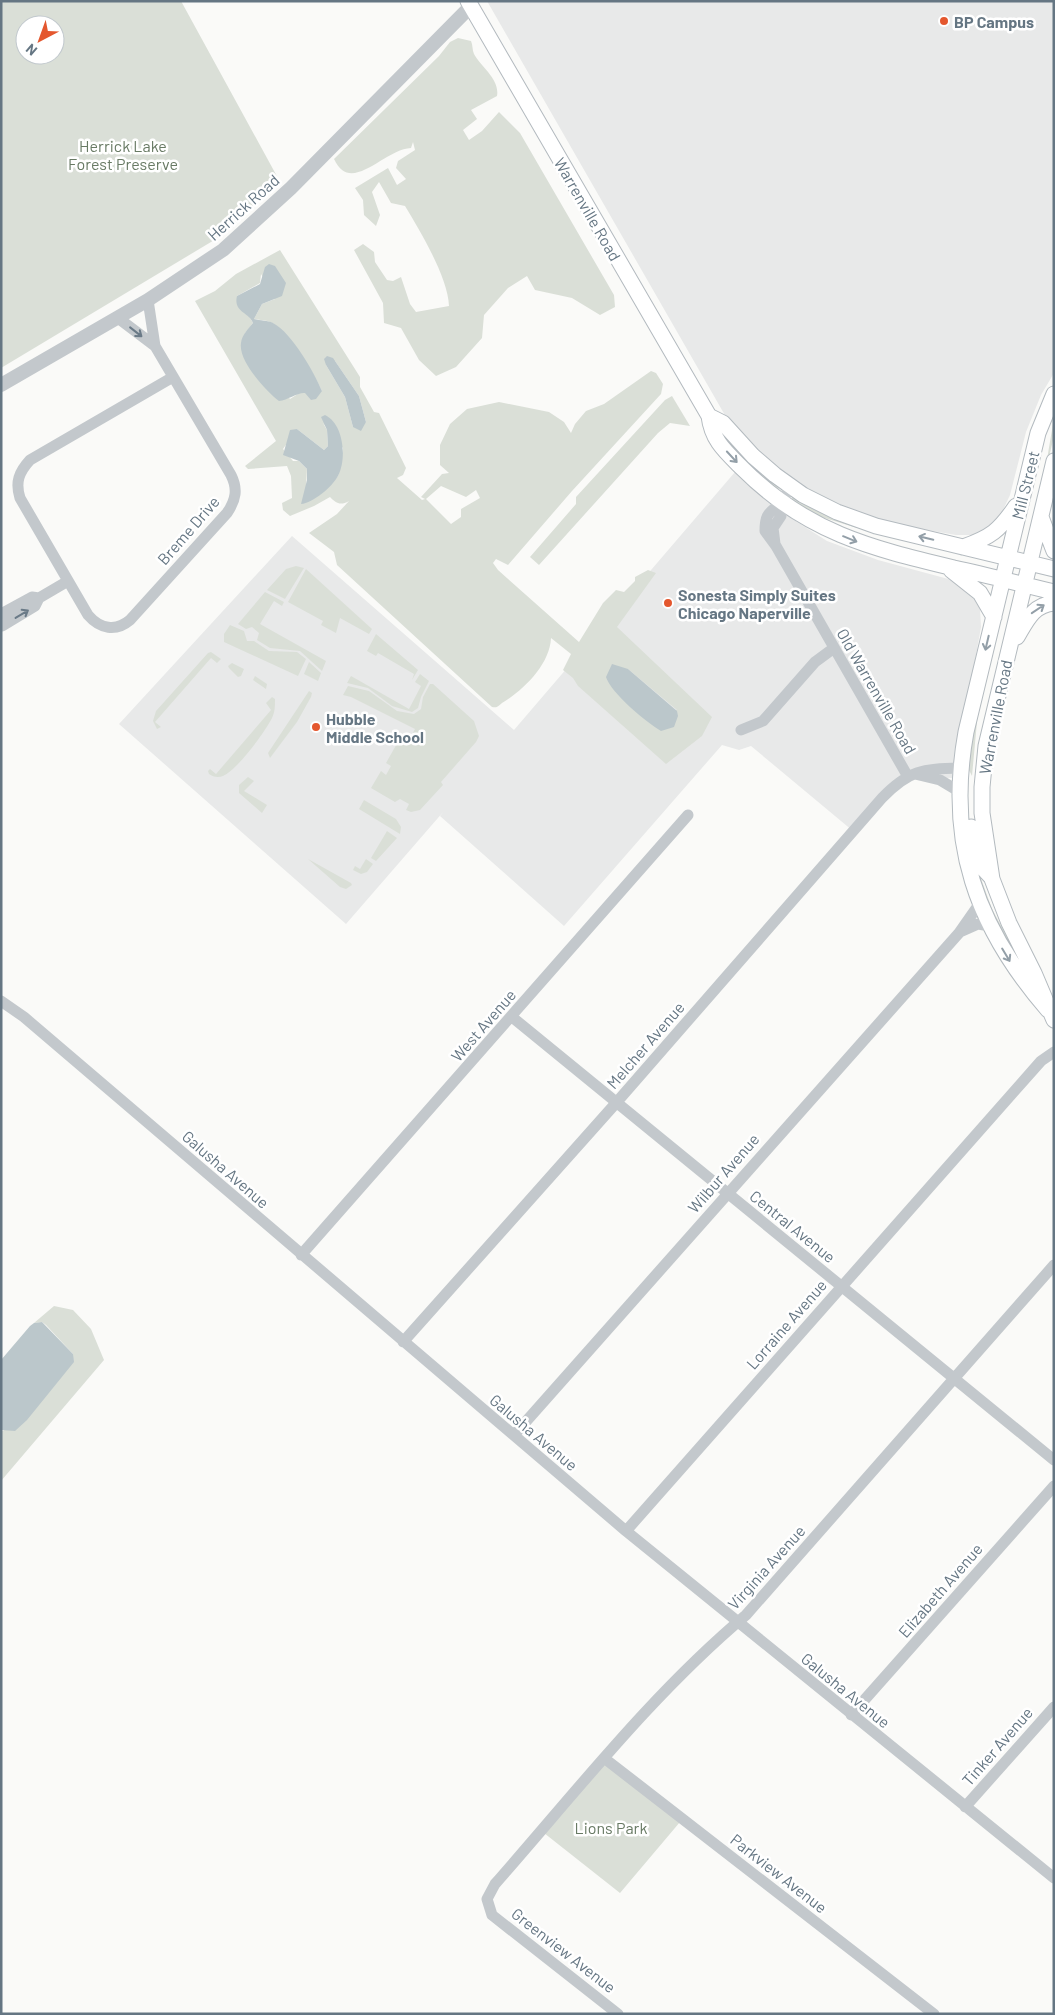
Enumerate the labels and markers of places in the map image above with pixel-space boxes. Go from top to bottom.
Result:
place label: BP Campus [954,12,1034,31]
marker: BP Campus [938,15,950,27]
place label: Sonesta Simply Suites Chicago Naperville [678,585,836,622]
marker: Sonesta Simply Suites Chicago Naperville [662,597,674,609]
place label: Hubble Middle School [326,709,424,746]
marker: Hubble Middle School [310,721,322,733]

